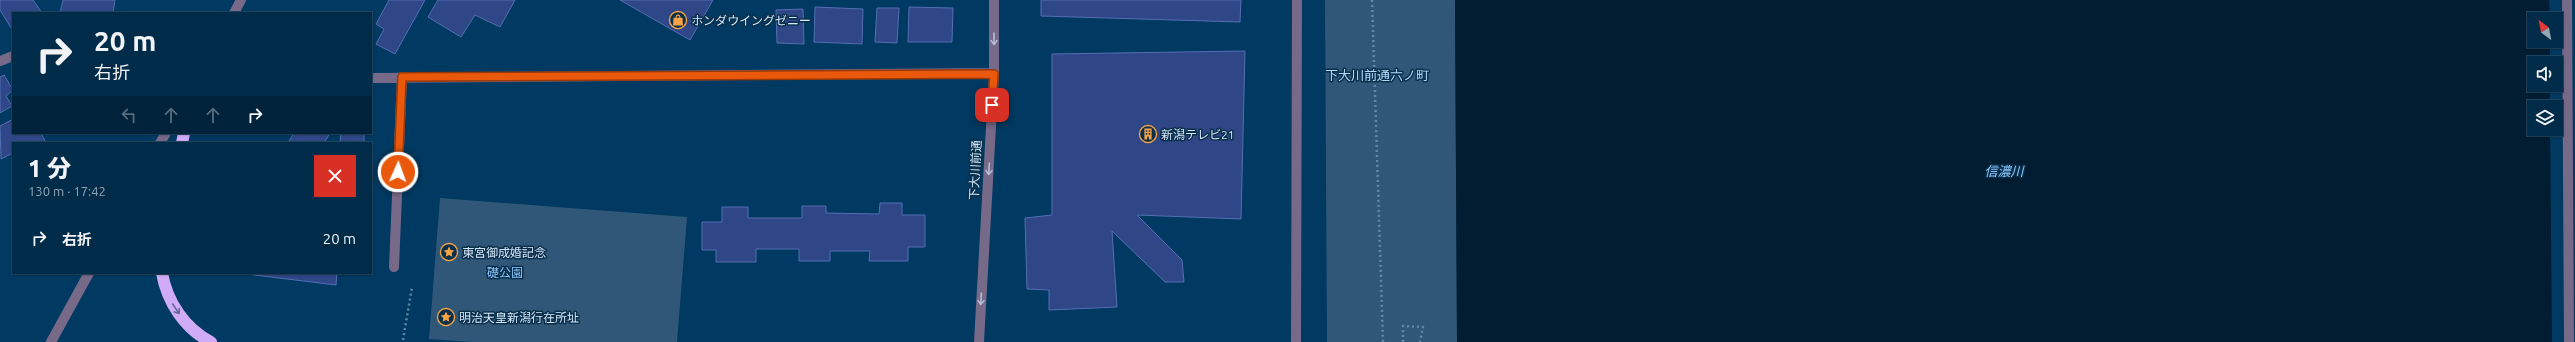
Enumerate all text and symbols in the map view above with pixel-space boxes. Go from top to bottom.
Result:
shop icon: ホンダウイングゼニー [668,10,688,30]
north arrow [2527,12,2563,48]
map controls [2527,12,2563,136]
place label: ホンダウイングゼニー [691,14,811,27]
text: 20 m [94,25,156,56]
icon: right [28,28,80,80]
one-way arrow [990,32,998,45]
button: sound [2527,56,2563,92]
text: 右折 [94,62,130,82]
district label: 下大川前通六ノ町 [1325,68,1429,82]
pin [975,88,1009,122]
icon: arrive [981,94,1003,116]
button: layers [2527,100,2563,136]
icon: left [118,104,140,126]
icon: ahead [160,104,182,126]
icon: ahead [202,104,224,126]
icon: right [244,104,266,126]
building icon: 新潟テレビ21 [1138,124,1158,144]
place label: 新潟テレビ21 [1161,128,1235,141]
street label: 下大川前通 [967,140,983,200]
position arrow [377,151,419,193]
text: 1 分 [28,155,71,182]
button: close [314,155,356,197]
one-way arrow [985,162,992,175]
water label: 信濃川 [1984,164,2025,178]
text: 130 m · 17:42 [28,184,106,198]
icon: right [28,227,50,249]
text: 20 m [323,230,356,247]
text: 右折 [62,231,92,248]
place icon: 東宮御成婚記念 [439,242,459,262]
place label: 東宮御成婚記念 [462,246,546,259]
park label: 礎公園 [487,266,523,279]
one-way arrow [978,292,985,305]
one-way arrow [172,303,180,314]
place icon: 明治天皇新潟行在所址 [436,307,456,327]
place label: 明治天皇新潟行在所址 [459,311,579,324]

